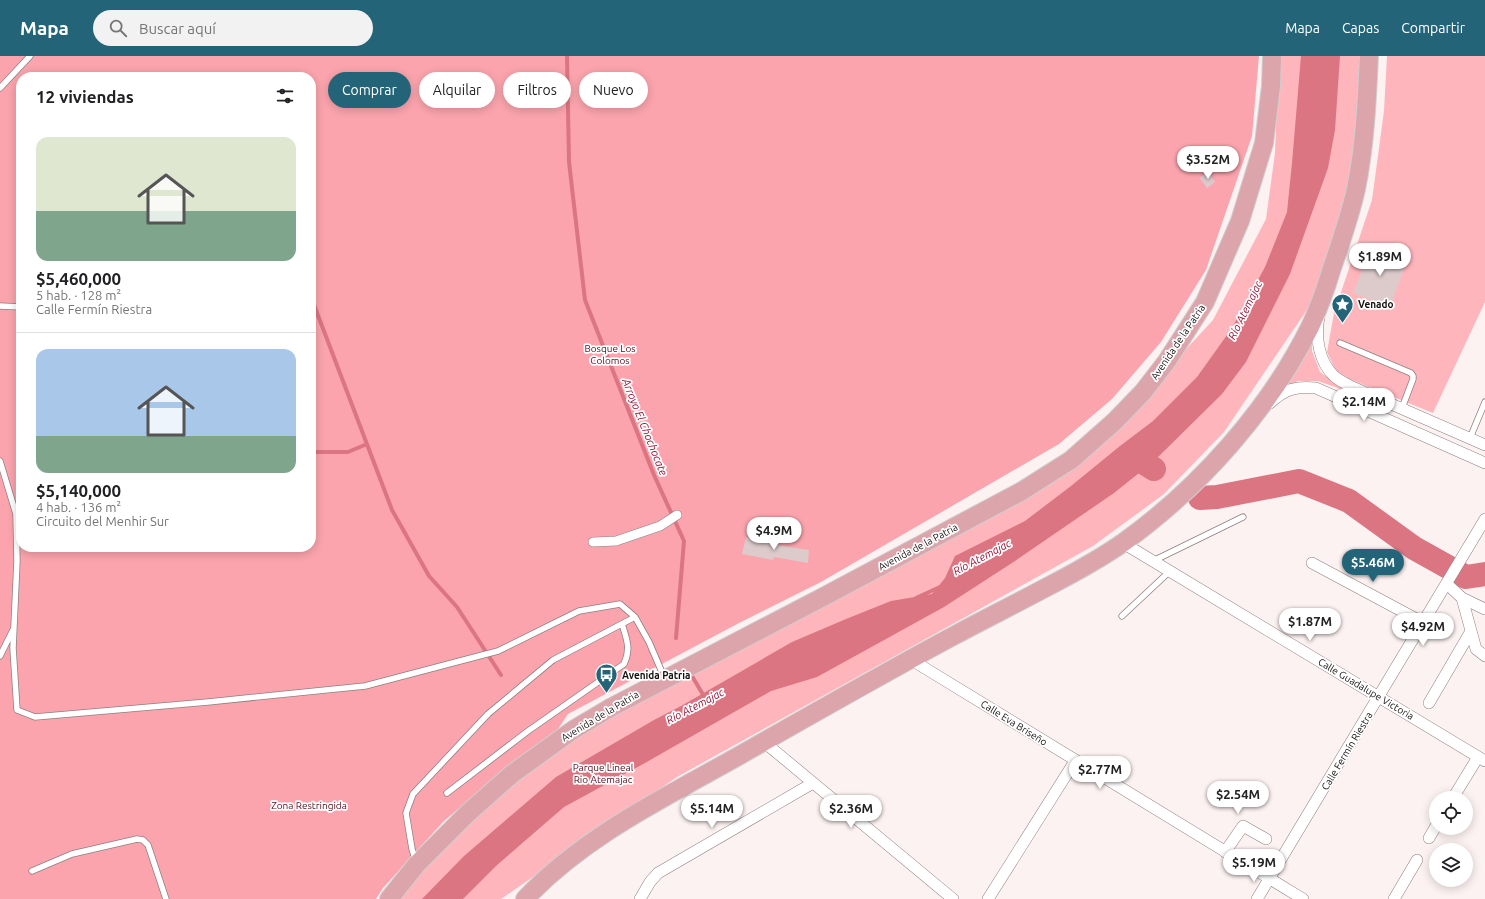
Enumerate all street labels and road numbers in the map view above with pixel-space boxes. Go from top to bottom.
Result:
street label: Avenida de la Patria [1149,302,1207,382]
street label: Avenida de la Patria [876,521,960,573]
street label: Calle Guadalupe Victoria [1316,656,1416,722]
street label: Avenida de la Patria [559,689,641,743]
street label: Calle Eva Briseño [979,698,1049,748]
street label: Calle Fermín Riestra [1319,710,1375,792]

